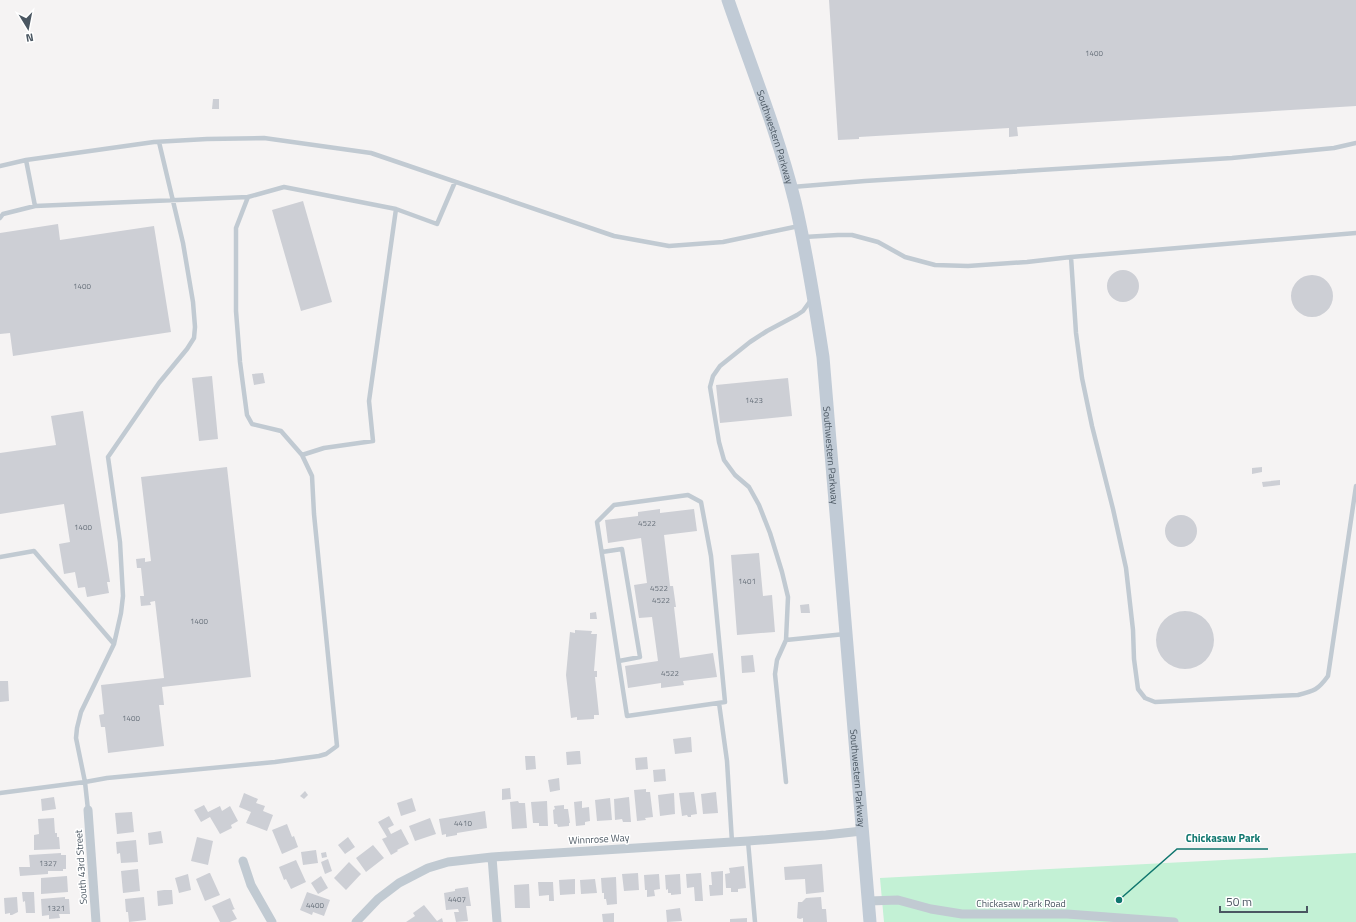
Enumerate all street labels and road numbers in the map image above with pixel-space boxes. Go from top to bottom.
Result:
street label: Southwestern Parkway [753,88,798,186]
street label: Southwestern Parkway [820,406,843,505]
street label: Southwestern Parkway [846,728,870,828]
street label: South 43rd Street [71,829,91,905]
street label: Winnrose Way [568,830,630,848]
street label: Chickasaw Park Road [976,896,1066,911]

